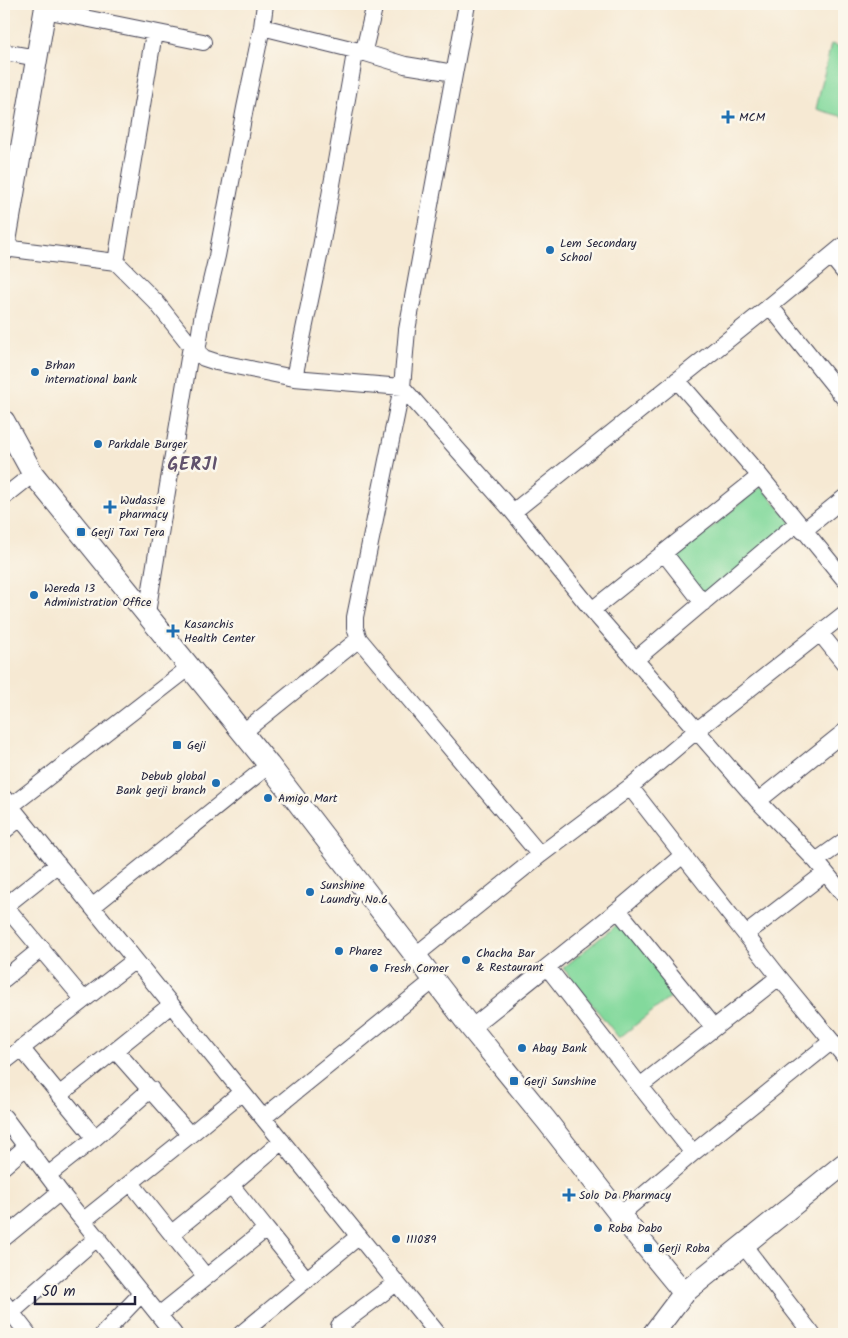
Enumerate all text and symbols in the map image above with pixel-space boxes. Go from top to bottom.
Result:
place label: MCM [739,108,766,127]
marker: MCM [721,110,735,124]
place label: Lem Secondary School [560,234,637,267]
marker: Lem Secondary School [544,244,556,256]
place label: Brhan international bank [45,356,137,389]
marker: Brhan international bank [29,366,41,378]
place label: Parkdale Burger [108,435,188,454]
marker: Parkdale Burger [92,438,104,450]
district label: GERJI [168,451,218,480]
place label: Wudassie pharmacy [119,491,168,524]
marker: Wudassie pharmacy [104,501,116,513]
place label: Gerji Taxi Tera [91,523,165,542]
marker: Gerji Taxi Tera [75,526,87,538]
place label: Wereda 13 Administration Office [44,579,152,612]
marker: Wereda 13 Administration Office [28,589,40,601]
place label: Kasanchis Health Center [184,615,256,648]
marker: Kasanchis Health Center [166,624,180,638]
place label: Geji [187,736,207,755]
marker: Geji [171,739,183,751]
place label: Debub global Bank gerji branch [116,767,206,800]
marker: Debub global Bank gerji branch [210,777,222,789]
place label: Amigo Mart [278,789,338,808]
marker: Amigo Mart [262,792,274,804]
place label: Sunshine Laundry No.6 [320,876,388,909]
marker: Sunshine Laundry No.6 [304,886,316,898]
place label: Pharez [349,942,382,961]
place label: Chacha Bar & Restaurant [476,944,544,977]
marker: Pharez [333,945,345,957]
marker: Chacha Bar & Restaurant [460,954,472,966]
place label: Fresh Corner [384,959,449,978]
marker: Fresh Corner [368,962,380,974]
place label: Abay Bank [532,1039,587,1058]
marker: Abay Bank [516,1042,528,1054]
place label: Gerji Sunshine [524,1072,597,1091]
marker: Gerji Sunshine [508,1075,520,1087]
place label: Solo Da Pharmacy [579,1186,671,1205]
marker: Solo Da Pharmacy [563,1189,575,1201]
place label: Roba Dabo [608,1219,662,1238]
marker: Roba Dabo [592,1222,604,1234]
place label: 111089 [406,1230,437,1249]
marker: 111089 [390,1233,402,1245]
place label: Gerji Roba [658,1239,710,1258]
marker: Gerji Roba [642,1242,654,1254]
scale bar [35,1273,135,1305]
text: 50 m [42,1280,76,1304]

